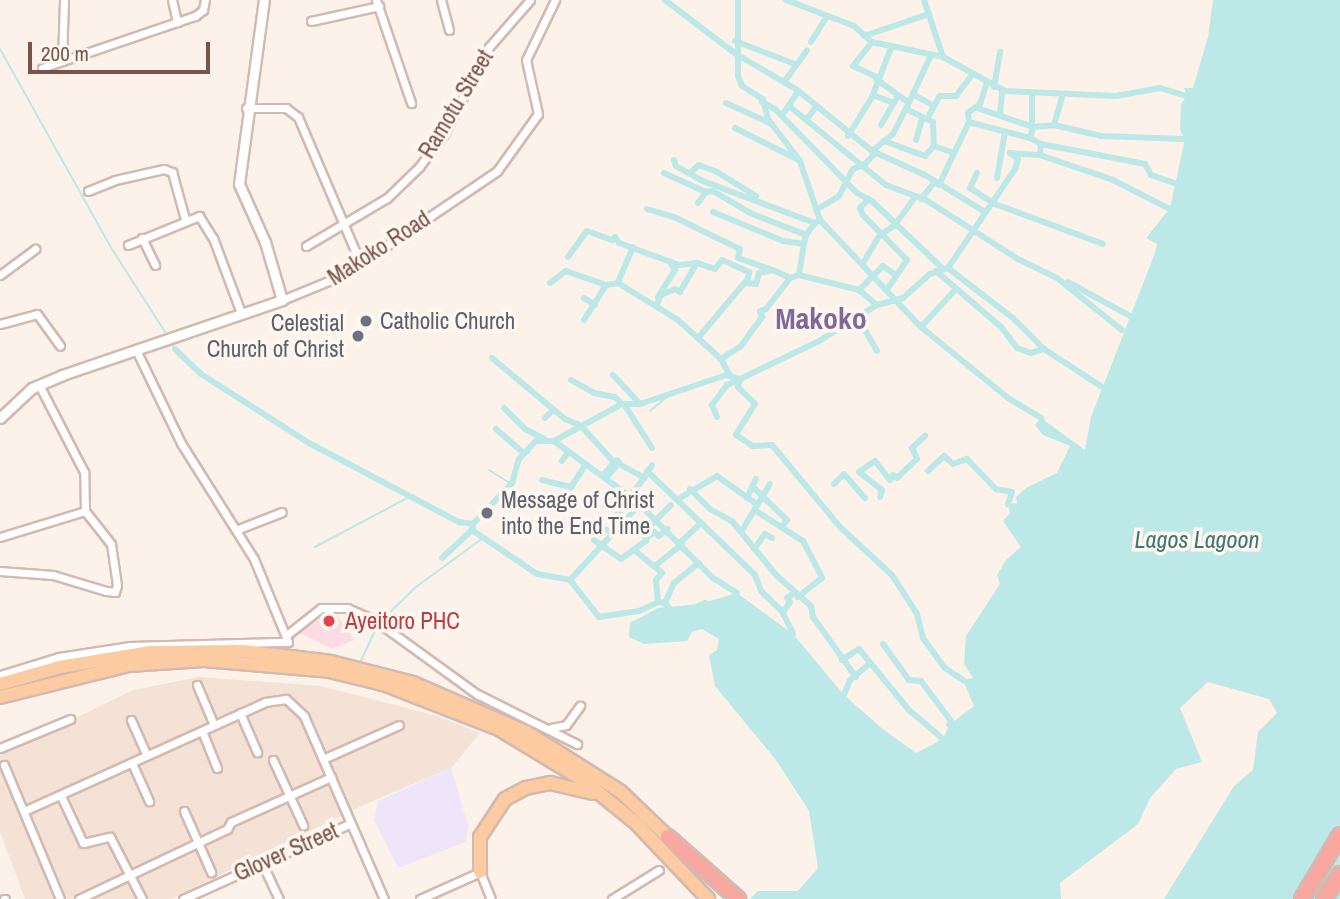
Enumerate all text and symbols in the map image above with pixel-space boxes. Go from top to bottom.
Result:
scale bar [32,28,214,72]
text: 200 m [41,39,89,68]
street label: Ramotu Street [413,45,499,163]
street label: Makoko Road [323,205,435,291]
district label: Makoko [775,300,867,336]
place label: Catholic Church [380,307,515,335]
place label: Celestial Church of Christ [207,309,344,363]
marker: Catholic Church [358,313,374,329]
marker: Celestial Church of Christ [350,328,366,344]
place label: Message of Christ into the End Time [501,486,654,540]
marker: Message of Christ into the End Time [479,505,495,521]
water label: Lagos Lagoon [1135,526,1259,554]
place label: Ayeitoro PHC [345,607,460,635]
marker: Ayeitoro PHC [319,611,339,631]
street label: Glover Street [230,817,342,887]

